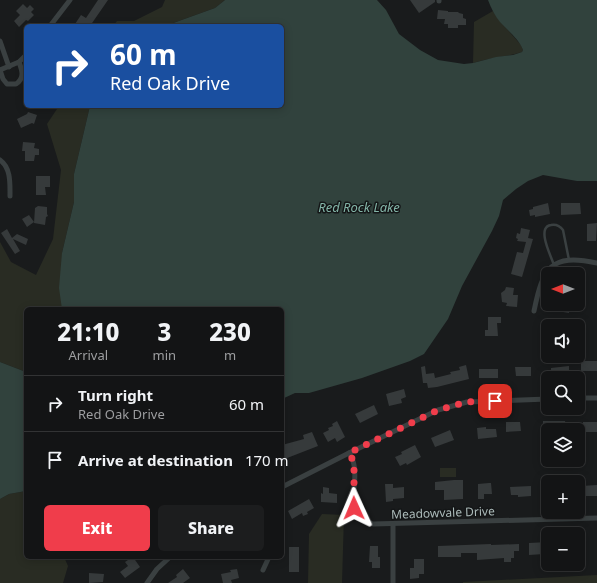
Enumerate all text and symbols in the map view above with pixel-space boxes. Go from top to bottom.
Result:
text: 60 m [110,35,177,73]
icon: right [44,40,96,92]
text: Red Oak Drive [110,71,230,95]
water label: Red Rock Lake [318,198,400,216]
north arrow [541,267,585,311]
map controls [541,267,585,571]
text: 21:10 [57,315,119,348]
text: 3 [157,315,171,348]
text: 230 [209,315,251,348]
button: sound [541,319,585,363]
text: Arrival [68,346,108,364]
text: min [153,346,176,364]
text: m [224,346,236,364]
button: search [541,371,585,415]
pin [478,384,512,418]
text: Turn right [78,385,153,405]
icon: arrive [484,390,506,412]
icon: right [44,393,66,415]
text: 60 m [229,394,264,414]
text: Red Oak Drive [78,405,165,423]
button: layers [541,423,585,467]
icon: arrive [44,449,66,471]
text: Arrive at destination [78,450,233,470]
text: 170 m [245,450,289,470]
button: + [541,475,585,519]
position arrow [333,487,375,529]
street label: Meadowvale Drive [391,502,495,523]
button: Exit [44,505,150,551]
button: Share [158,505,264,551]
button: − [541,527,585,571]

